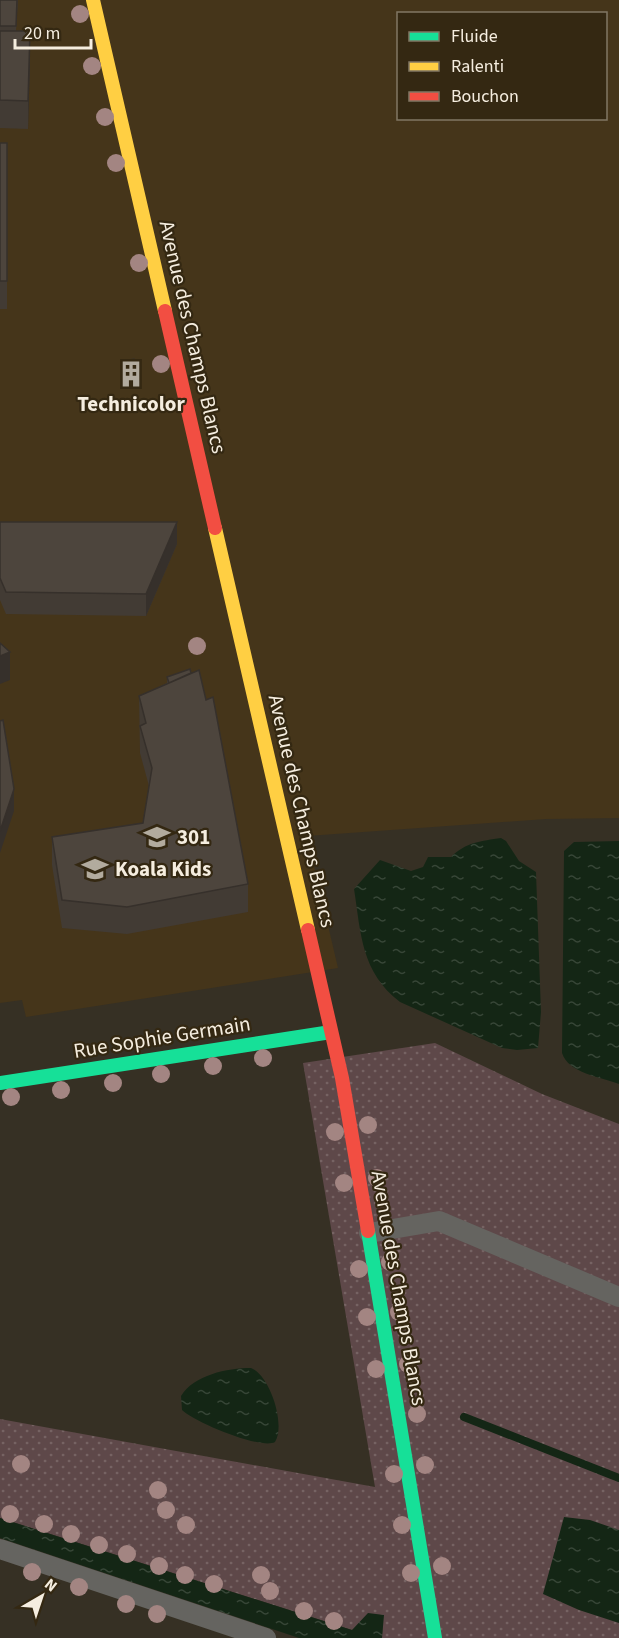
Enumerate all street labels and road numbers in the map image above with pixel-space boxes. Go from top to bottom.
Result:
street label: Avenue des Champs Blancs [152,218,234,457]
street label: Avenue des Champs Blancs [261,692,343,931]
street label: Rue Sophie Germain [71,1008,253,1066]
street label: Avenue des Champs Blancs [364,1168,434,1408]

